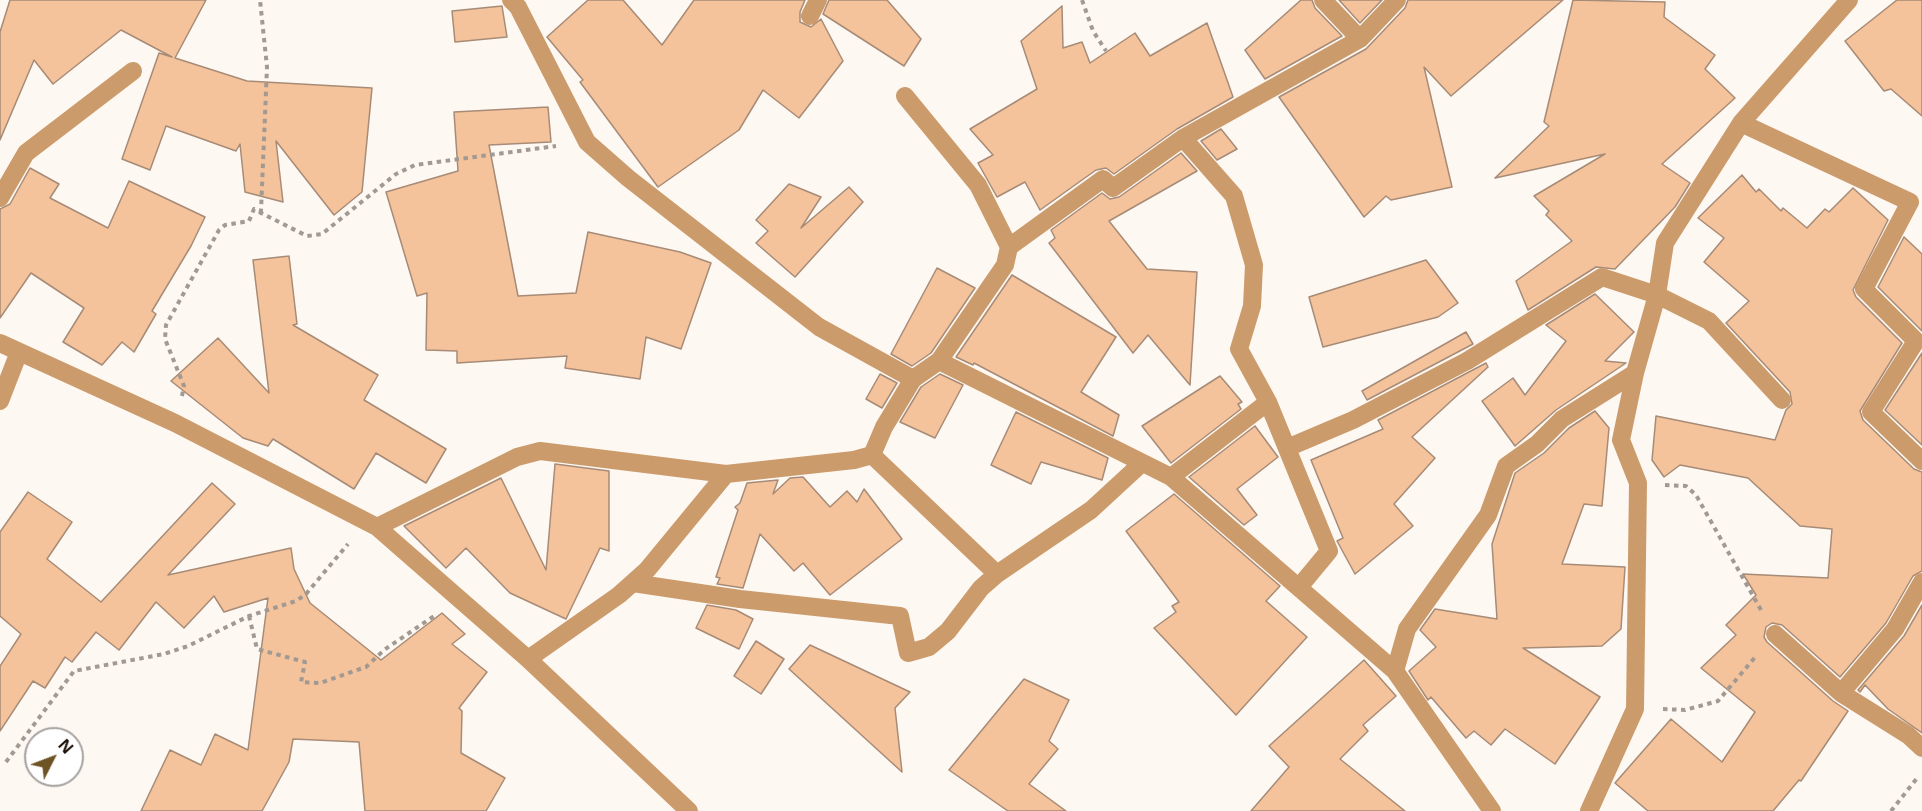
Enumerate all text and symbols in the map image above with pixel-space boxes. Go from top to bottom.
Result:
north arrow [24,727,84,787]
text: N [53,734,78,758]

